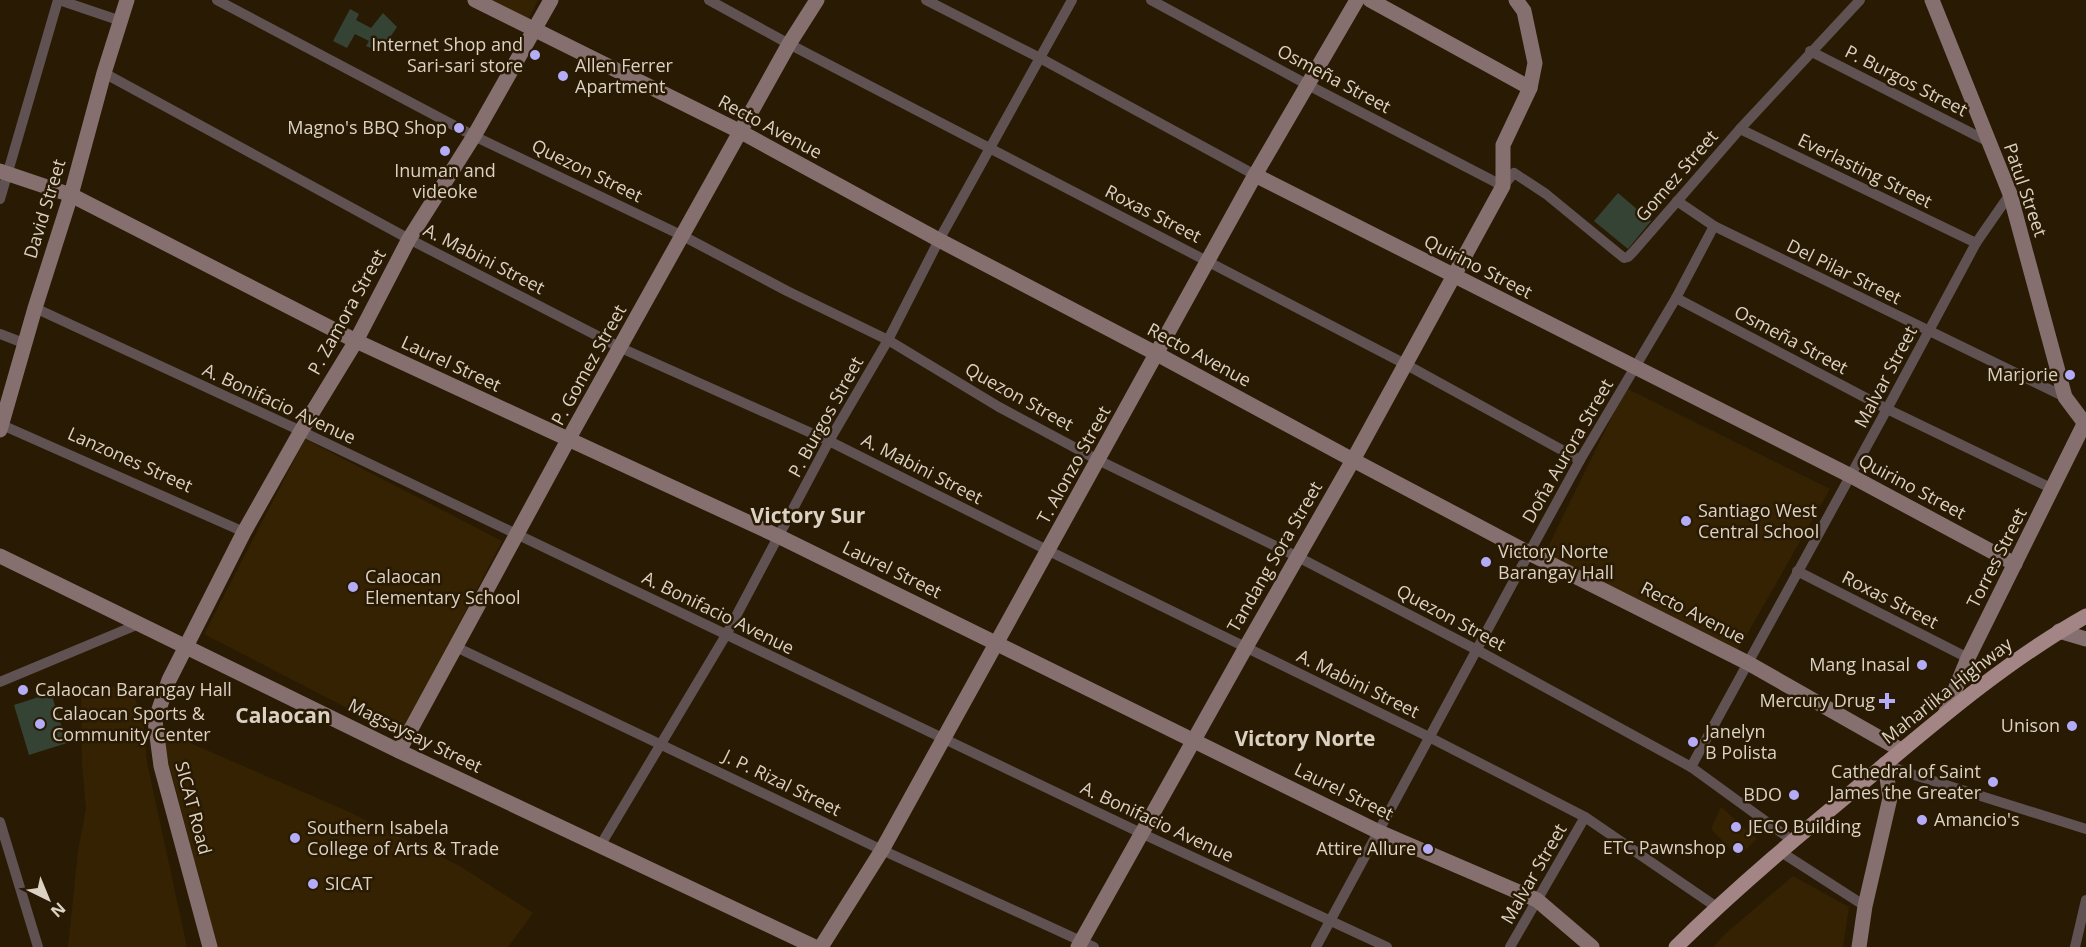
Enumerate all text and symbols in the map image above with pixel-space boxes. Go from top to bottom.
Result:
place label: Internet Shop and Sari-sari store [371,32,523,77]
street label: Osmeña Street [1273,38,1395,118]
street label: P. Burgos Street [1841,39,1972,121]
marker: Internet Shop and Sari-sari store [528,48,542,62]
place label: Allen Ferrer Apartment [575,53,674,98]
marker: Allen Ferrer Apartment [556,69,570,83]
street label: Recto Avenue [714,89,827,164]
place label: Magno's BBQ Shop [287,115,447,139]
marker: Magno's BBQ Shop [452,121,466,135]
street label: Gomez Street [1630,124,1723,226]
street label: Everlasting Street [1794,127,1936,213]
street label: Quezon Street [528,133,647,207]
street label: Patul Street [1999,140,2053,240]
marker: Inuman and videoke [438,144,452,158]
street label: David Street [18,156,71,261]
place label: Inuman and videoke [394,158,496,203]
street label: Roxas Street [1101,179,1206,248]
street label: A. Mabini Street [420,217,549,299]
street label: Quirino Street [1420,229,1537,304]
street label: Del Pilar Street [1783,233,1906,309]
street label: P. Zamora Street [302,244,391,379]
street label: Osmeña Street [1730,299,1852,379]
street label: P. Gomez Street [545,300,631,429]
street label: Recto Avenue [1143,317,1256,392]
street label: Malvar Street [1848,321,1922,432]
street label: Laurel Street [398,330,505,397]
street label: P. Burgos Street [782,352,868,481]
street label: Quezon Street [961,356,1078,436]
street label: A. Bonifacio Avenue [199,357,360,449]
place label: Marjorie [1987,362,2058,386]
marker: Marjorie [2063,368,2077,382]
street label: Doña Aurora Street [1516,374,1618,527]
street label: T. Alonzo Street [1031,401,1115,528]
street label: Lanzones Street [64,421,197,497]
street label: A. Mabini Street [858,427,987,509]
street label: Quirino Street [1855,448,1970,524]
street label: Tandang Sora Street [1221,477,1327,636]
place label: Santiago West Central School [1698,498,1819,543]
district label: Victory Sur [751,501,866,529]
street label: Torres Street [1961,503,2032,612]
marker: Santiago West Central School [1679,514,1693,528]
street label: Laurel Street [839,535,946,603]
place label: Victory Norte Barangay Hall [1498,539,1614,584]
marker: Victory Norte Barangay Hall [1479,555,1493,569]
place label: Calaocan Elementary School [365,564,521,609]
street label: A. Bonifacio Avenue [638,565,798,659]
street label: Roxas Street [1838,565,1943,634]
street label: Recto Avenue [1637,575,1750,649]
street label: Quezon Street [1393,578,1510,656]
marker: Calaocan Elementary School [346,580,360,594]
street label: Maharlika Highway [1876,631,2017,749]
street label: A. Mabini Street [1293,643,1424,723]
place label: Mang Inasal [1809,652,1910,676]
marker: Mang Inasal [1915,658,1929,672]
place label: Calaocan Barangay Hall [35,677,232,701]
marker: Calaocan Barangay Hall [16,683,30,697]
place label: Mercury Drug [1759,688,1875,712]
street label: Magsaysay Street [345,692,486,778]
marker: Mercury Drug [1880,694,1894,708]
place label: Calaocan Sports & Community Center [52,701,211,746]
district label: Calaocan [235,701,331,729]
place label: Unison [2001,713,2060,737]
marker: Calaocan Sports & Community Center [33,717,47,731]
place label: Janelyn B Polista [1703,719,1777,764]
marker: Unison [2065,719,2079,733]
district label: Victory Norte [1234,724,1376,752]
marker: Janelyn B Polista [1686,735,1700,749]
street label: J. P. Rizal Street [718,742,845,821]
street label: Laurel Street [1291,757,1398,825]
street label: SICAT Road [170,759,218,857]
place label: Cathedral of Saint James the Greater [1827,759,1982,804]
street label: A. Bonifacio Avenue [1077,775,1238,867]
marker: Cathedral of Saint James the Greater [1986,775,2000,789]
place label: BDO [1743,782,1782,806]
marker: BDO [1787,788,1801,802]
place label: Amancio's [1934,807,2020,831]
marker: Amancio's [1915,813,1929,827]
place label: JECO Building [1746,814,1861,838]
place label: Southern Isabela College of Arts & Trade [307,815,499,860]
street label: Malvar Street [1495,819,1572,928]
marker: JECO Building [1729,820,1743,834]
marker: Southern Isabela College of Arts & Trade [288,831,302,845]
place label: ETC Pawnshop [1603,835,1726,859]
place label: Attire Allure [1316,836,1416,860]
marker: ETC Pawnshop [1731,841,1745,855]
marker: Attire Allure [1421,842,1435,856]
north arrow [18,869,78,929]
place label: SICAT [325,871,373,895]
marker: SICAT [306,877,320,891]
text: N [46,897,70,922]

